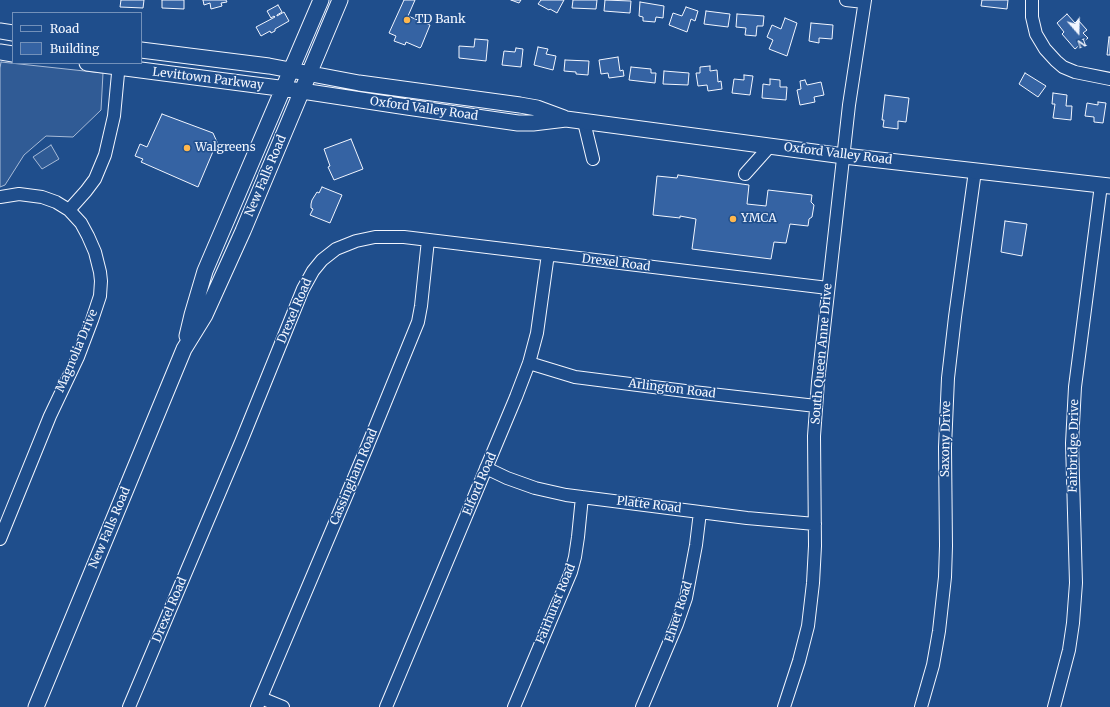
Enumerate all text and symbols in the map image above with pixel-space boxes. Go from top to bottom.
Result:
legend [12,12,142,64]
north arrow [1058,12,1098,52]
place label: TD Bank [415,13,466,27]
marker: TD Bank [402,15,412,25]
text: Road [50,21,79,36]
text: N [1076,35,1089,51]
text: Building [50,41,99,56]
street label: Levittown Parkway [152,65,264,93]
street label: Oxford Valley Road [369,94,479,124]
street label: New Falls Road [242,133,290,219]
street label: Oxford Valley Road [783,140,893,168]
place label: Walgreens [195,141,256,155]
marker: Walgreens [182,143,192,153]
place label: YMCA [741,212,777,226]
marker: YMCA [728,214,738,224]
street label: Drexel Road [581,252,651,274]
street label: Drexel Road [275,276,315,346]
street label: South Queen Anne Drive [809,283,835,425]
street label: Magnolia Drive [53,307,101,395]
street label: Arlington Road [628,377,716,401]
street label: Fairbridge Drive [1066,399,1082,493]
street label: Saxony Drive [938,401,954,477]
street label: Cassingham Road [327,427,381,527]
street label: Elford Road [460,450,500,518]
street label: New Falls Road [86,485,134,571]
street label: Platte Road [616,494,682,516]
street label: Fairhurst Road [533,562,579,646]
street label: Drexel Road [150,575,190,645]
street label: Ehret Road [662,580,696,644]

